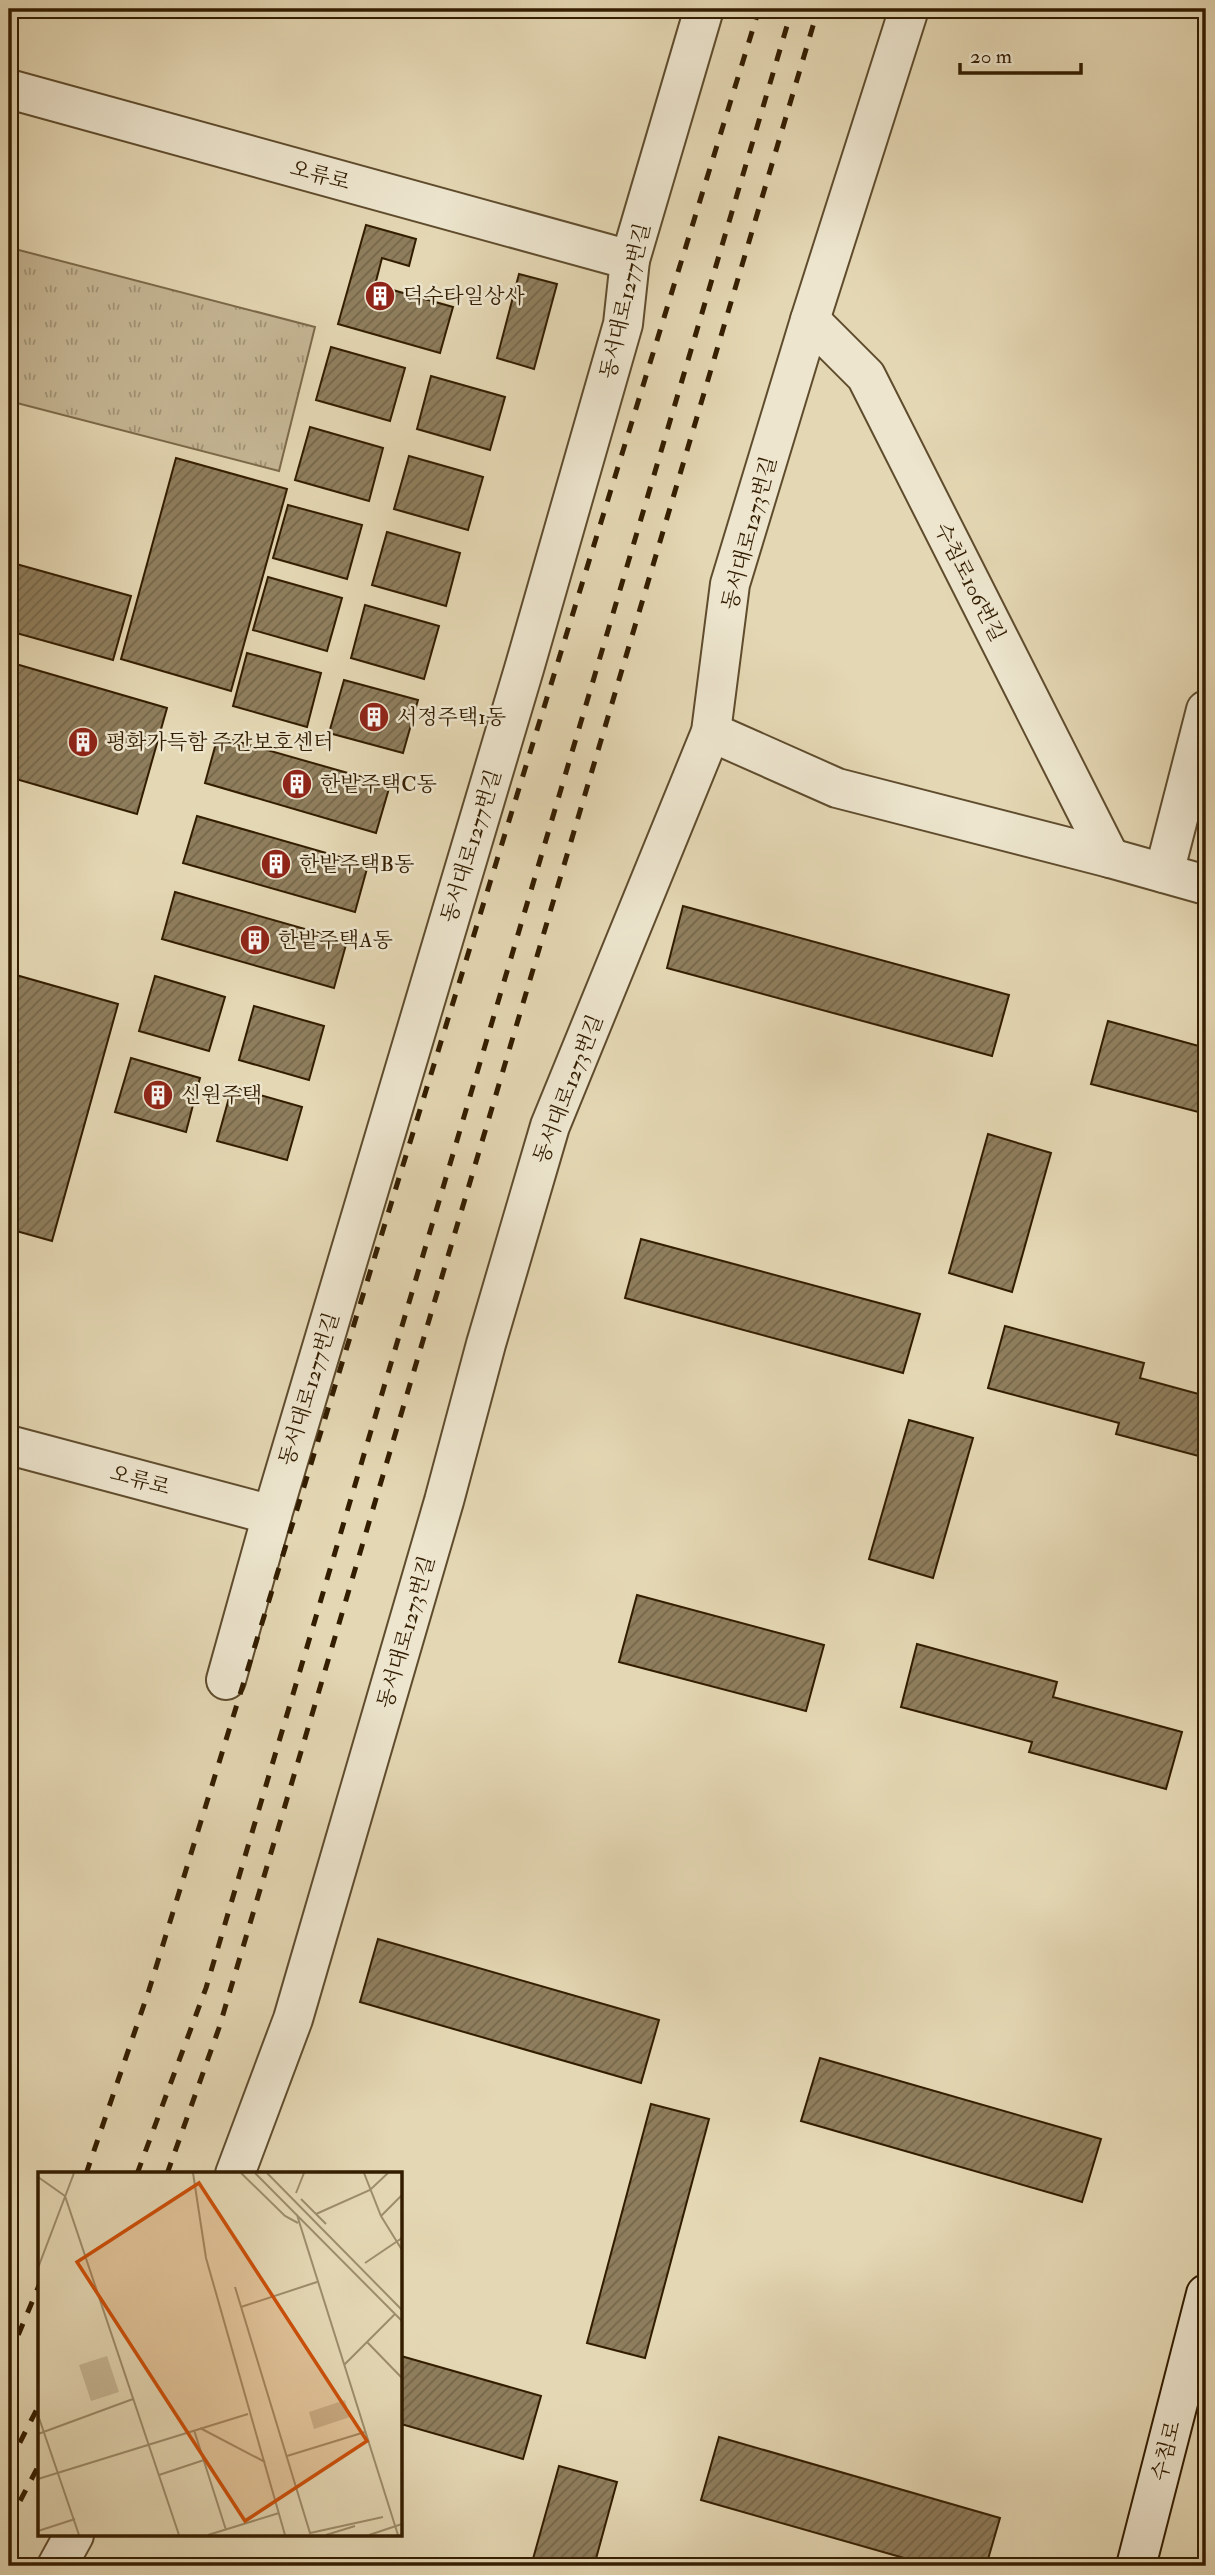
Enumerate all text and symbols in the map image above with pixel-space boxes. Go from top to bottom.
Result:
scale bar [960,32,1080,76]
text: 20 m [970,43,1012,70]
street label: 오류로 [287,155,353,196]
street label: 동서대로1277번길 [594,221,657,382]
building icon: 덕수타일상사 [363,279,397,313]
place label: 덕수타일상사 [403,283,525,310]
street label: 동서대로1273번길 [716,454,783,613]
street label: 수침로106번길 [928,518,1011,646]
building icon: 서정주택1동 [357,700,391,734]
place label: 서정주택1동 [397,704,506,731]
building icon: 평화가득함 주간보호센터 [66,725,100,759]
place label: 평화가득함 주간보호센터 [106,729,334,756]
street label: 동서대로1277번길 [435,766,508,926]
building icon: 한밭주택C동 [280,767,314,801]
place label: 한밭주택C동 [320,771,437,798]
building icon: 한밭주택B동 [259,847,293,881]
place label: 한밭주택B동 [299,851,414,878]
building icon: 한밭주택A동 [238,923,272,957]
place label: 한밭주택A동 [278,927,393,954]
street label: 동서대로1273번길 [528,1011,609,1168]
building icon: 신원주택 [141,1078,175,1112]
place label: 신원주택 [181,1082,262,1109]
street label: 동서대로1277번길 [273,1309,346,1469]
street label: 오류로 [107,1460,173,1501]
street label: 동서대로1273번길 [372,1553,441,1712]
inset map [38,2172,402,2536]
street label: 수침로 [1146,2418,1187,2484]

